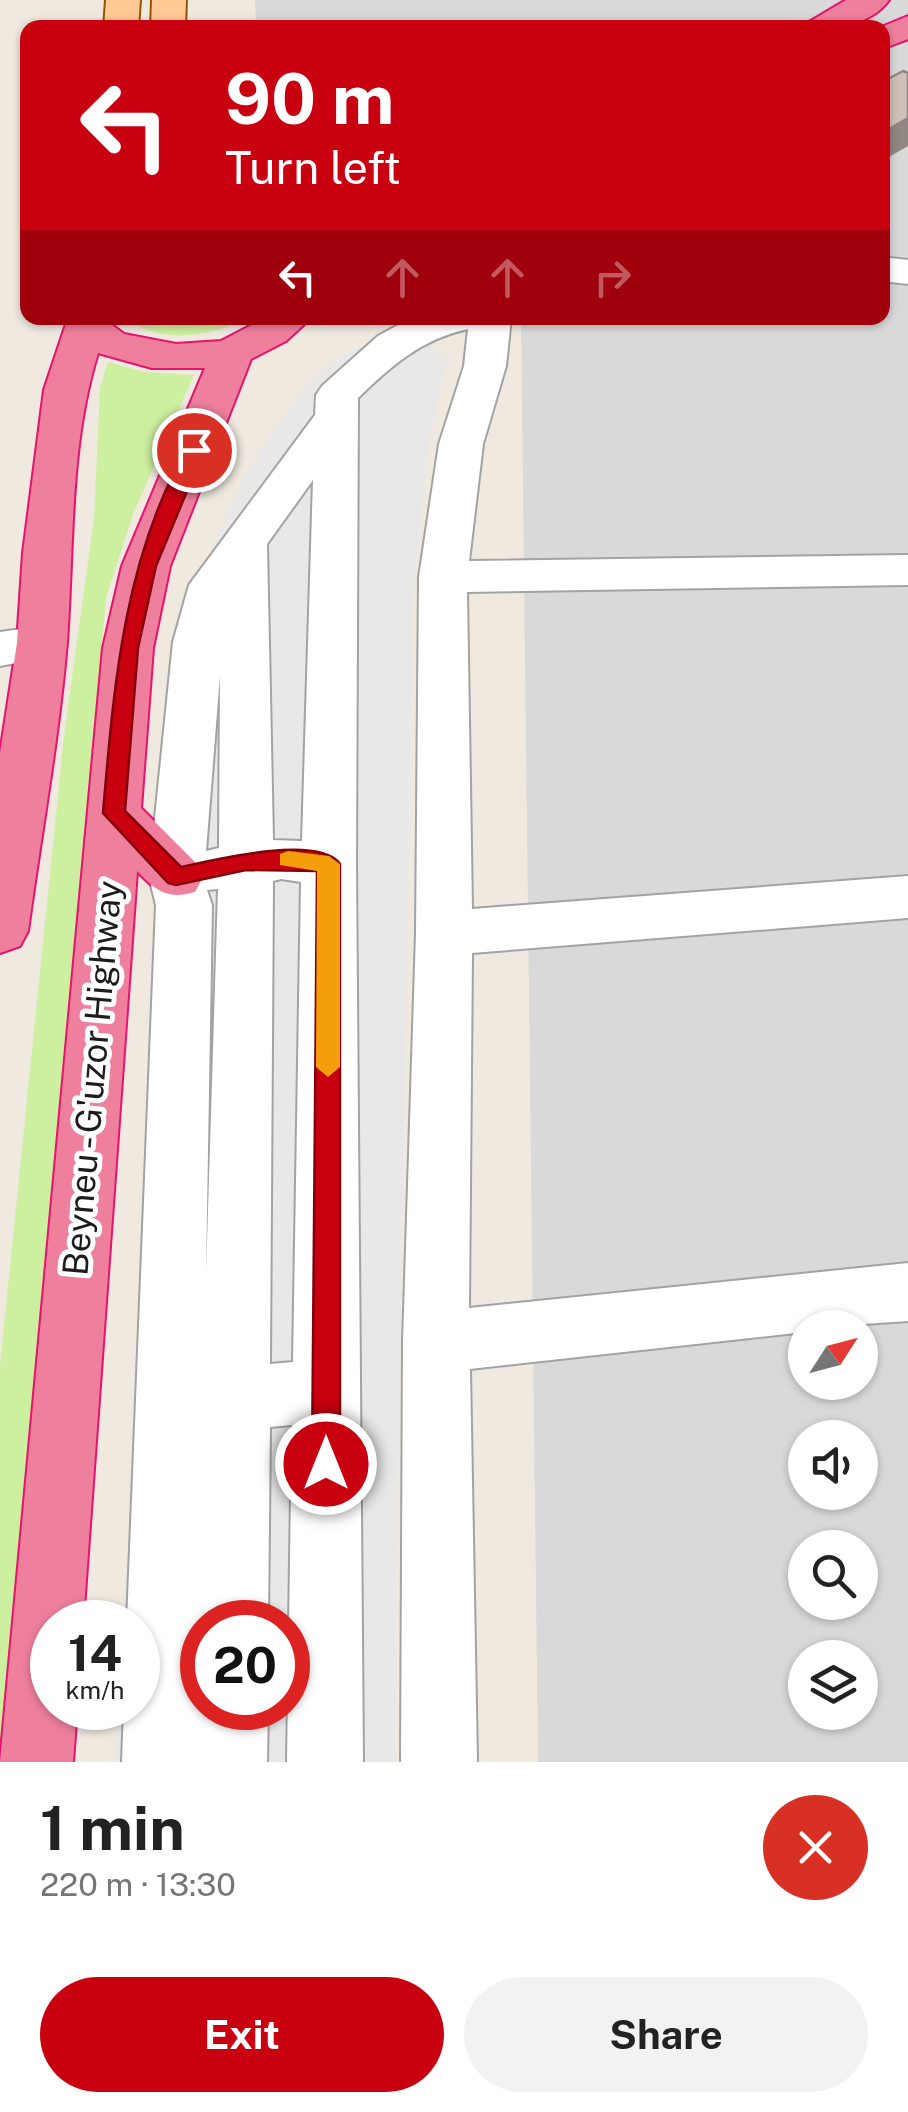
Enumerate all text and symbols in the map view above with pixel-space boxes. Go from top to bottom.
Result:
text: 90 m [225,57,395,140]
icon: left [60,60,190,190]
text: Turn left [225,141,401,194]
icon: left [270,250,325,305]
icon: ahead [375,250,430,305]
icon: ahead [480,250,535,305]
icon: right [585,250,640,305]
pin [152,408,237,493]
icon: arrive [167,423,222,478]
street label: Beyneu - G'uzor Highway [54,879,130,1277]
north arrow [788,1310,878,1400]
map controls [788,1310,878,1730]
position arrow [274,1412,378,1516]
button: sound [788,1420,878,1510]
button: search [788,1530,878,1620]
speed limit sign: 20 [180,1600,310,1730]
text: 14 [68,1623,122,1682]
button: layers [788,1640,878,1730]
text: km/h [66,1675,124,1705]
text: 1 min [40,1793,185,1864]
button: close [763,1795,868,1900]
text: 220 m · 13:30 [40,1866,236,1903]
button: Exit [40,1977,444,2092]
button: Share [464,1977,868,2092]

